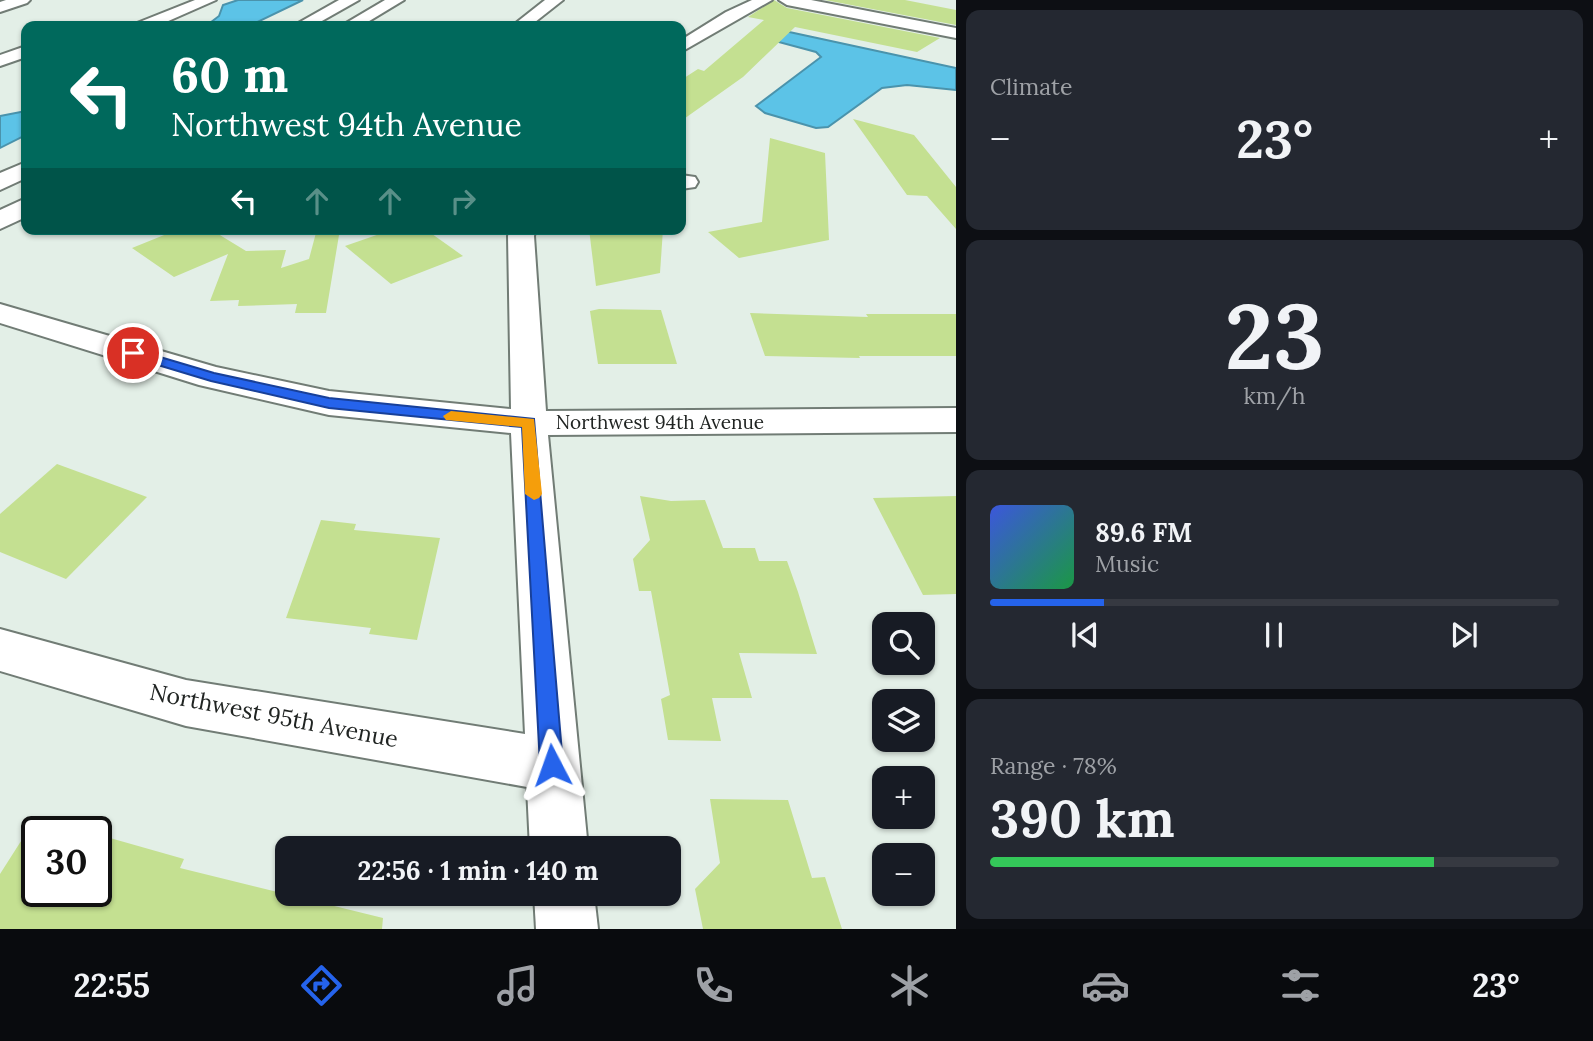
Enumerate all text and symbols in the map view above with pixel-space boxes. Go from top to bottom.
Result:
text: 60 m [171,43,288,105]
icon: left [56,49,147,140]
text: Climate [990,72,1072,101]
text: Northwest 94th Avenue [171,104,522,145]
text: 23° [1236,106,1313,172]
text: − [990,115,1010,163]
text: + [1539,115,1559,163]
icon: left [225,182,263,220]
icon: ahead [298,182,336,220]
icon: ahead [371,182,409,220]
icon: right [444,182,482,220]
text: 23 [1225,277,1324,394]
pin [103,323,163,383]
icon: arrive [114,334,152,372]
text: km/h [1243,381,1306,410]
street label: Northwest 94th Avenue [556,410,764,434]
text: 89.6 FM [1095,516,1192,549]
text: Music [1095,549,1159,578]
map controls [872,612,935,906]
button: search [872,612,935,675]
icon: previous [1066,616,1104,654]
icon: pause [1255,616,1293,654]
icon: next [1445,616,1483,654]
street label: Northwest 95th Avenue [147,677,401,753]
button: layers [872,689,935,752]
position arrow [515,728,589,802]
text: Range · 78% [990,751,1117,780]
button: + [872,766,935,829]
text: 390 km [990,785,1175,851]
speed limit sign: 30 [21,816,112,907]
button: − [872,843,935,906]
text: 22:56 · 1 min · 140 m [358,854,598,887]
icon: directions [297,961,346,1010]
icon: music [493,961,542,1010]
icon: phone [689,961,738,1010]
icon: climate [885,961,934,1010]
icon: car [1081,961,1130,1010]
icon: filters [1276,961,1325,1010]
text: 22:55 [73,965,150,1006]
text: 23° [1472,965,1519,1006]

